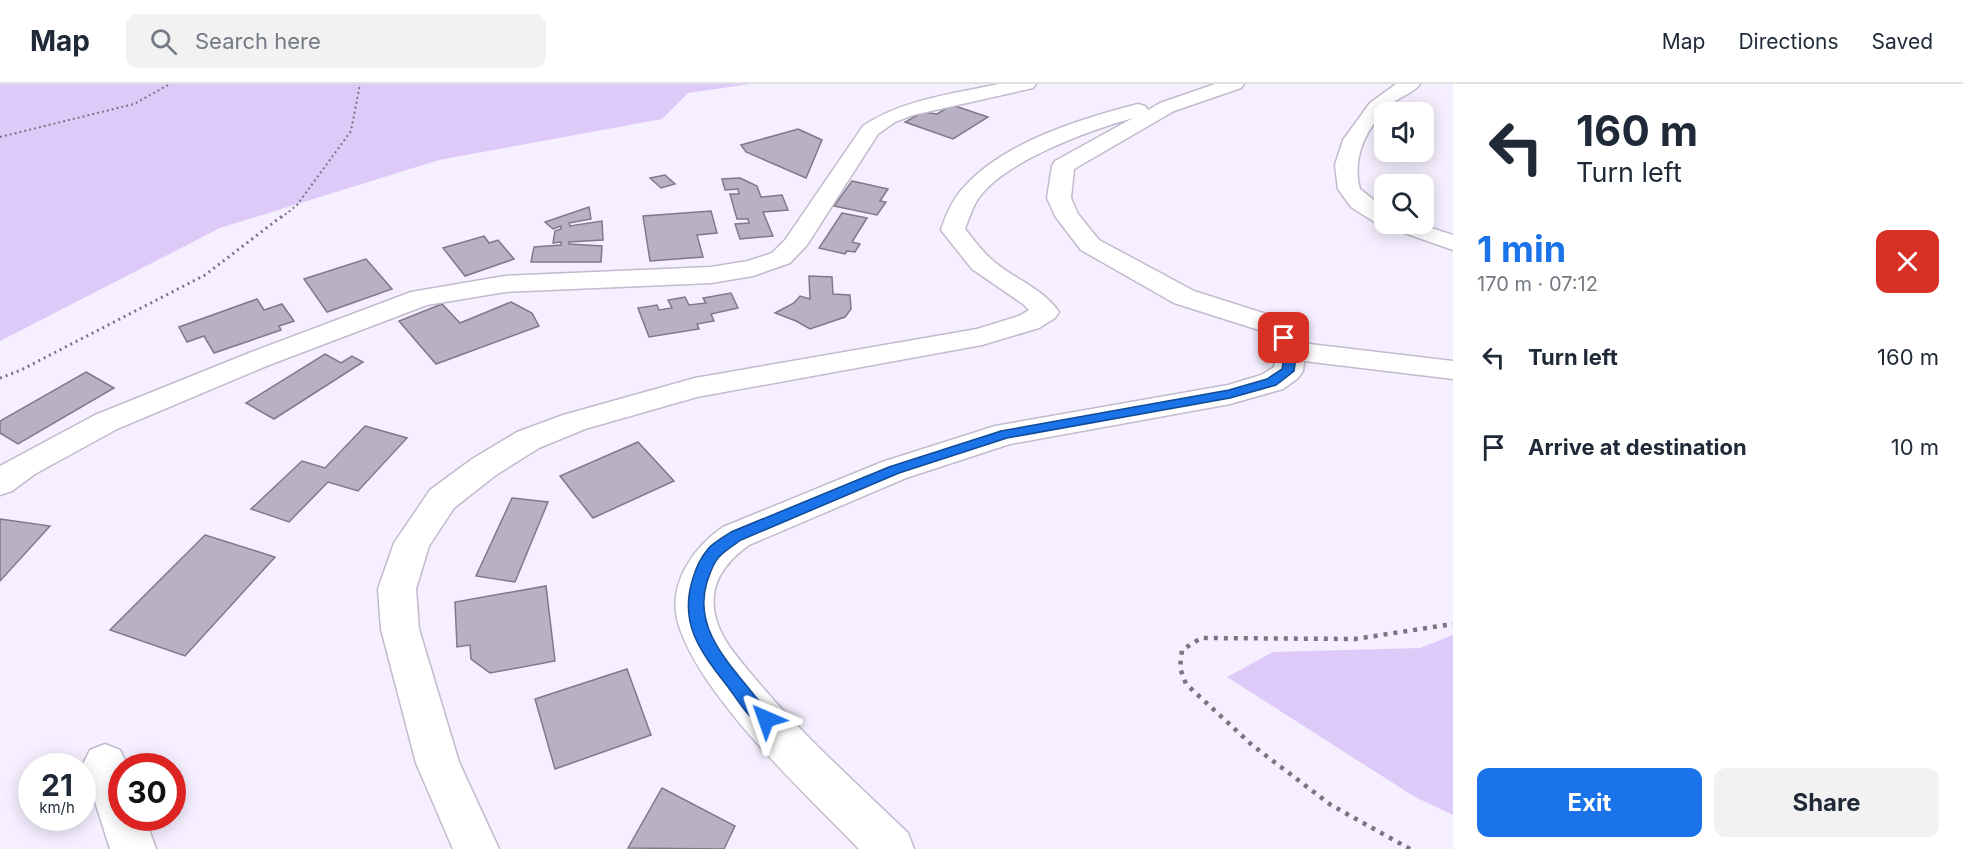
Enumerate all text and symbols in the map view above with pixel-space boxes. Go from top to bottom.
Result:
search box [126,14,546,68]
text: Map [30,24,90,58]
icon: search [147,25,180,58]
text: Search here [195,28,321,54]
text: Map [1662,29,1705,54]
text: Directions [1738,29,1839,54]
text: Saved [1872,29,1933,54]
map controls [1374,102,1434,234]
button: sound [1374,102,1434,162]
text: 160 m [1576,105,1698,156]
icon: left [1477,108,1555,186]
text: Turn left [1576,156,1682,189]
button: search [1374,174,1434,234]
text: 1 min [1477,227,1566,271]
button: close [1876,230,1939,293]
text: 170 m · 07:12 [1477,272,1598,296]
pin [1258,312,1309,363]
icon: arrive [1267,321,1300,354]
icon: left [1477,341,1510,374]
text: Turn left [1528,344,1618,370]
text: 160 m [1877,344,1939,370]
icon: arrive [1477,431,1510,464]
text: Arrive at destination [1528,434,1747,460]
text: 10 m [1891,434,1939,460]
position arrow [734,687,798,751]
speed limit sign: 30 [108,753,186,831]
text: 21 [41,767,73,803]
button: Exit [1477,768,1702,837]
button: Share [1714,768,1939,837]
text: km/h [39,798,75,817]

